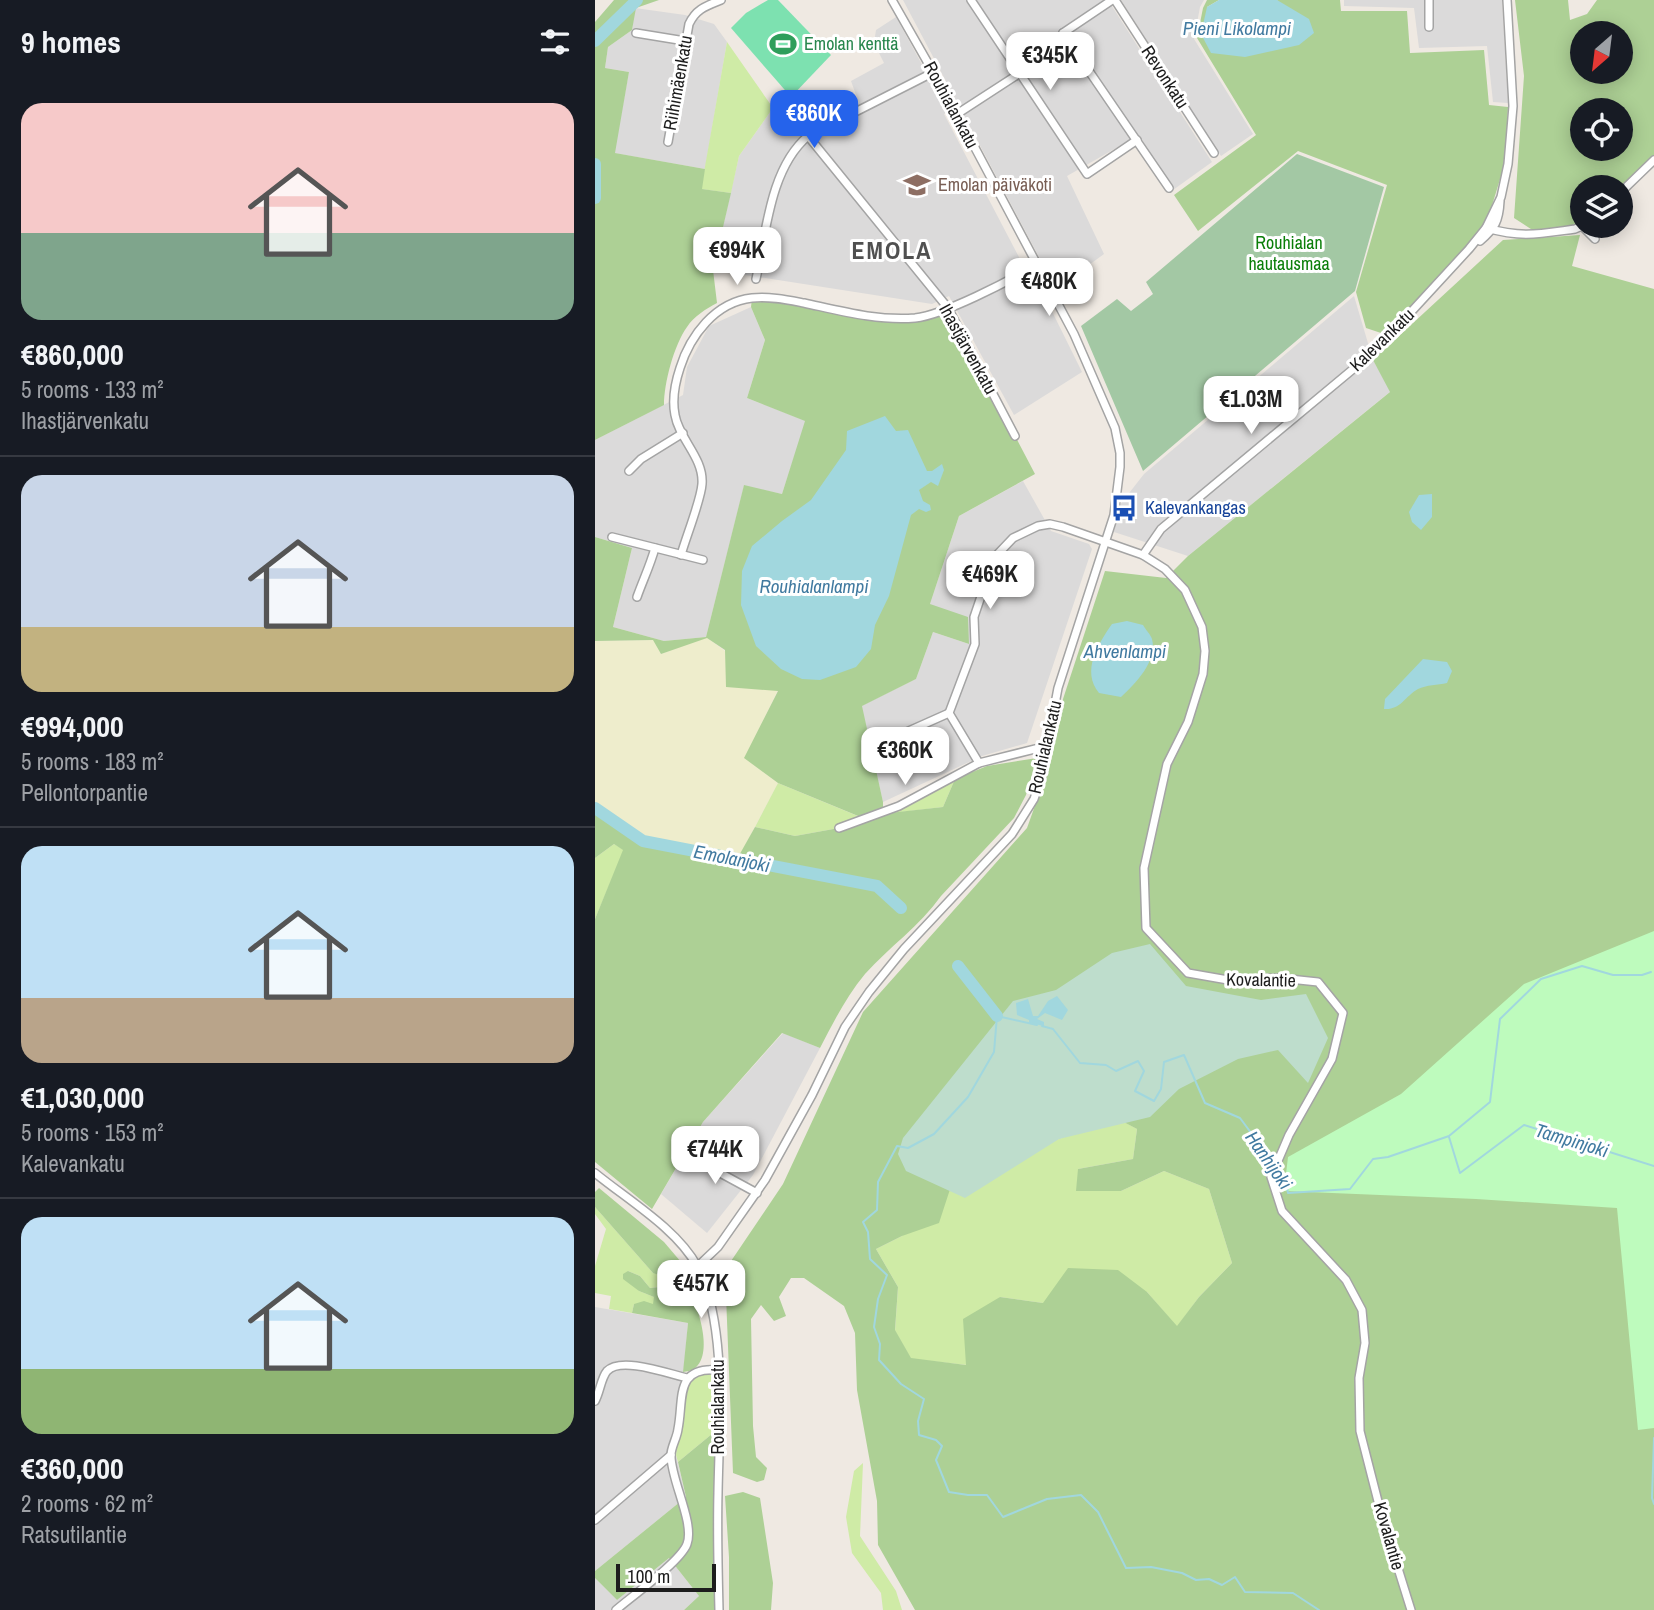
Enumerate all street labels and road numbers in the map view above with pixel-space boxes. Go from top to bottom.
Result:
street label: Riihimäenkatu [657,33,698,132]
street label: Revonkatu [1136,40,1195,113]
street label: Rouhialankatu [918,57,985,153]
street label: Ihastjärvenkatu [933,299,1004,399]
street label: Kalevankatu [1344,302,1420,377]
street label: Rouhialankatu [1022,698,1067,796]
street label: Kovalantie [1226,966,1296,993]
street label: Rouhialankatu [705,1359,730,1455]
street label: Kovalantie [1368,1499,1411,1573]

